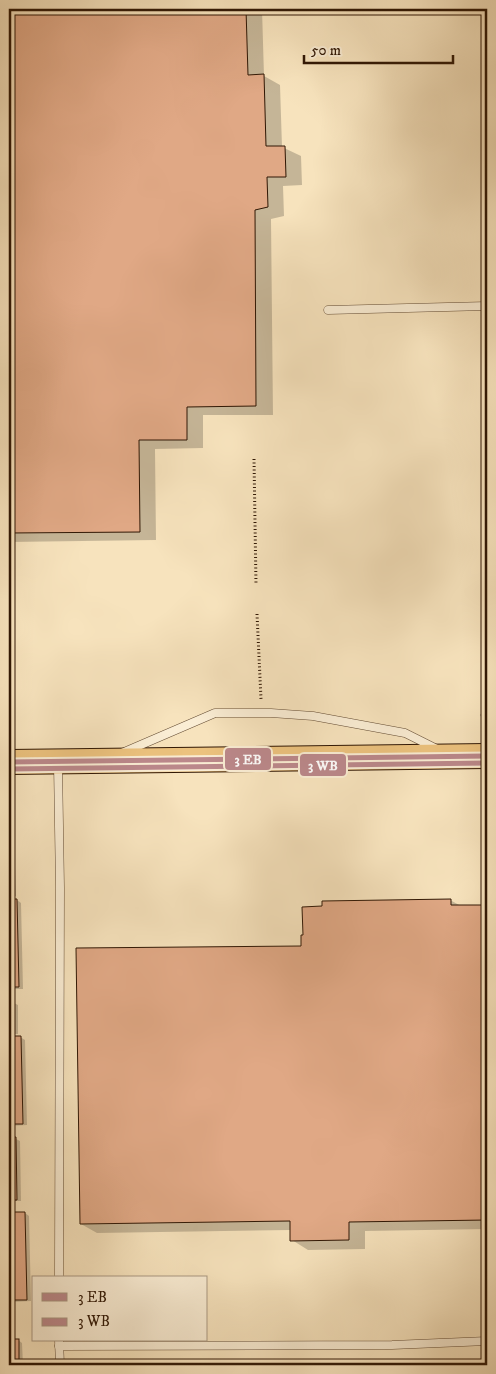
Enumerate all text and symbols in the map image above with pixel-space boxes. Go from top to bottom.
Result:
scale bar [304,32,452,64]
text: 50 m [311,41,341,60]
line badge: 3 EB [224,747,272,771]
text: 3 EB [235,751,262,769]
line badge: 3 WB [299,753,347,777]
text: 3 WB [308,757,338,775]
legend [32,1276,208,1342]
text: 3 EB [78,1288,107,1307]
text: 3 WB [78,1312,110,1331]

